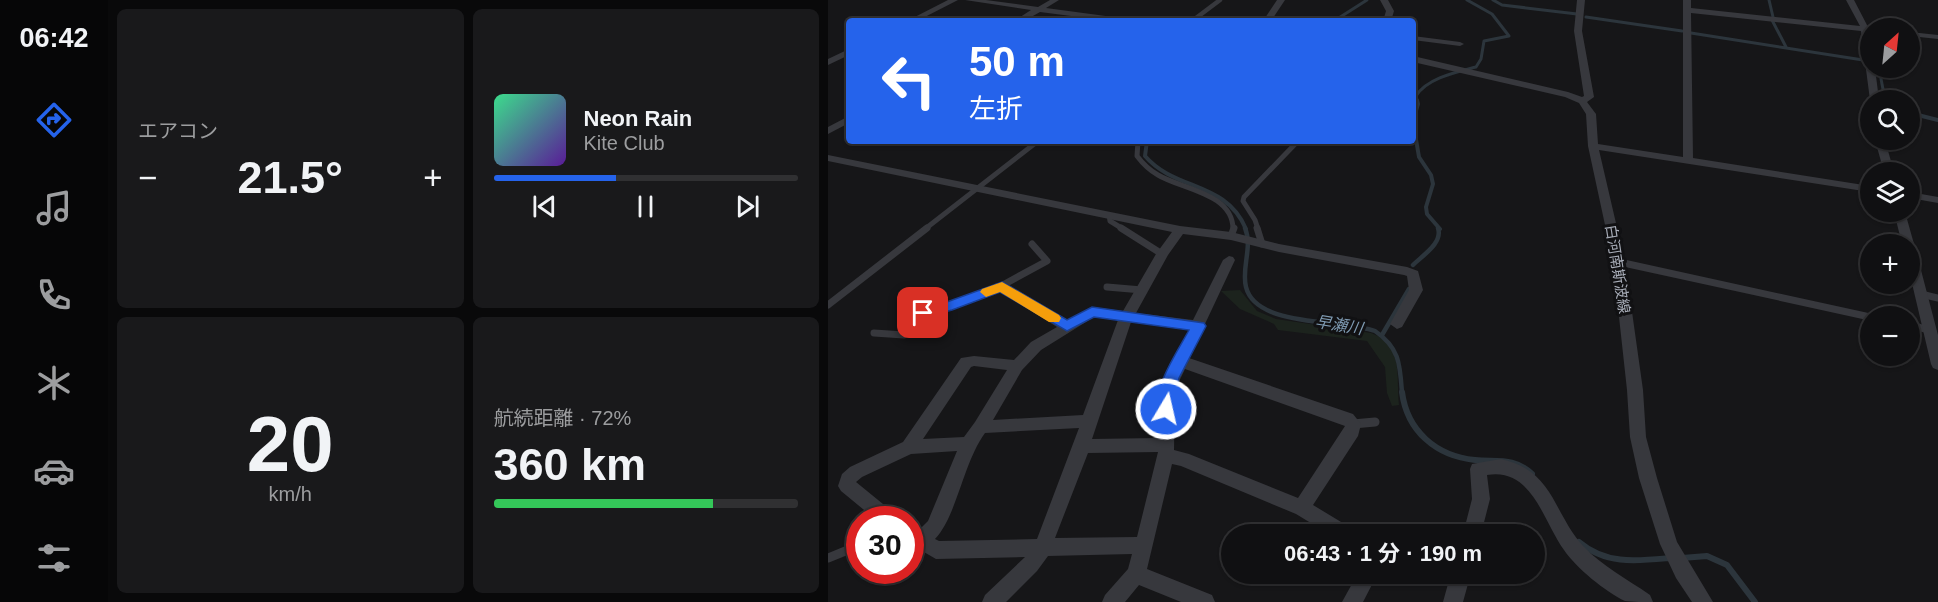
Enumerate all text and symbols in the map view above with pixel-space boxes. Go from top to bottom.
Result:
north arrow [1860,18,1920,78]
map controls [1860,18,1920,366]
text: 06:42 [19,23,89,53]
text: 50 m [969,38,1065,85]
icon: left [870,42,948,120]
button: search [1860,90,1920,150]
text: 左折 [969,94,1023,124]
icon: directions [33,99,75,141]
text: Neon Rain [584,106,692,131]
text: エアコン [138,120,218,142]
text: Kite Club [584,132,665,154]
text: 21.5° [237,152,343,203]
text: − [138,159,157,196]
text: + [423,159,443,196]
button: layers [1860,162,1920,222]
icon: music [33,187,75,229]
icon: previous [528,190,561,223]
icon: pause [629,190,662,223]
icon: next [731,190,764,223]
street label: 白河南斯波線 [1603,223,1633,315]
button: + [1860,234,1920,294]
icon: phone [33,274,75,316]
pin [897,287,948,338]
icon: arrive [906,296,939,329]
button: − [1860,306,1920,366]
water label: 早瀬川 [1314,313,1366,337]
icon: climate [33,362,75,404]
position arrow [1134,377,1198,441]
text: 20 [247,400,334,488]
text: 航続距離 · 72% [494,407,631,429]
text: 360 km [494,439,646,490]
icon: car [33,450,75,492]
text: km/h [269,483,312,505]
speed limit sign: 30 [846,506,924,584]
icon: filters [33,537,75,579]
text: 06:43 · 1 分 · 190 m [1284,541,1482,566]

